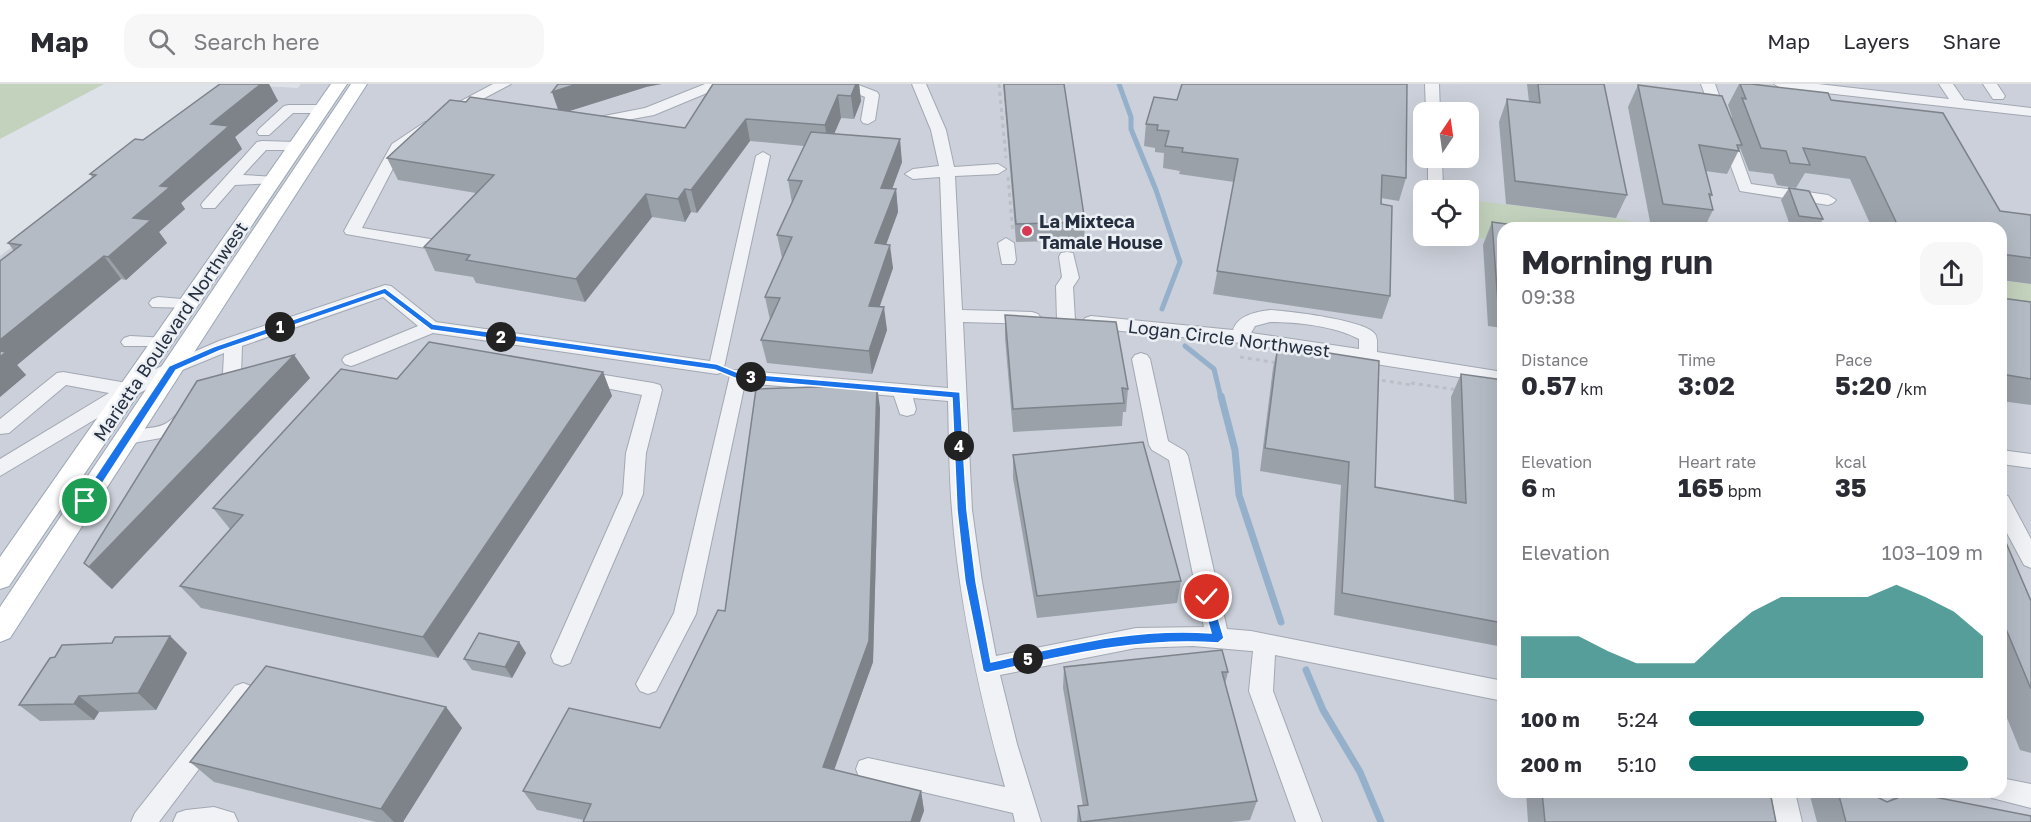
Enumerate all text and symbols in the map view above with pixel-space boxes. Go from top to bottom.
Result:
search box [124,14,544,68]
text: Map [30,25,88,58]
icon: search [145,25,178,58]
text: Search here [193,28,319,55]
text: Map [1767,28,1810,54]
text: Layers [1843,28,1910,54]
text: Share [1943,28,2001,54]
north arrow [1413,102,1479,168]
map controls [1413,102,1479,246]
button: locate [1413,180,1479,246]
place label: La Mixteca Tamale House [1039,210,1163,253]
street label: Marietta Boulevard Northwest [88,217,252,445]
marker: La Mixteca Tamale House [1020,224,1034,238]
text: Morning run [1521,242,1713,281]
button: share [1920,242,1983,305]
text: 09:38 [1521,284,1575,308]
pin: 1 [265,312,295,342]
street label: Logan Circle Northwest [1127,315,1331,361]
text: 1 [276,317,284,337]
pin: 2 [486,322,516,352]
text: 2 [496,327,506,347]
text: Distance [1521,350,1588,370]
text: Time [1678,350,1716,370]
text: Pace [1835,350,1872,370]
pin: 3 [736,362,766,392]
text: 3 [746,367,756,387]
text: 0.57 [1521,370,1576,401]
text: 3:02 [1678,370,1735,401]
text: 5:20 [1835,370,1892,401]
text: km [1576,379,1603,399]
text: /km [1892,379,1927,399]
pin: 4 [944,431,974,461]
text: 4 [954,436,964,456]
text: Elevation [1521,452,1592,472]
text: Heart rate [1678,452,1756,472]
text: kcal [1835,452,1867,472]
text: 6 [1521,472,1538,503]
text: 165 [1678,472,1724,503]
text: 35 [1835,472,1867,503]
pin [59,475,110,526]
text: m [1538,481,1556,501]
text: bpm [1724,481,1762,501]
icon: arrive [68,484,101,517]
text: Elevation [1521,540,1610,564]
text: 103–109 m [1882,540,1983,564]
pin [1181,571,1232,622]
icon: check [1190,580,1223,613]
pin: 5 [1013,644,1043,674]
text: 5 [1023,649,1033,669]
text: 100 m [1521,707,1580,731]
text: 5:24 [1617,707,1658,731]
text: 200 m [1521,752,1582,776]
text: 5:10 [1617,752,1657,776]

